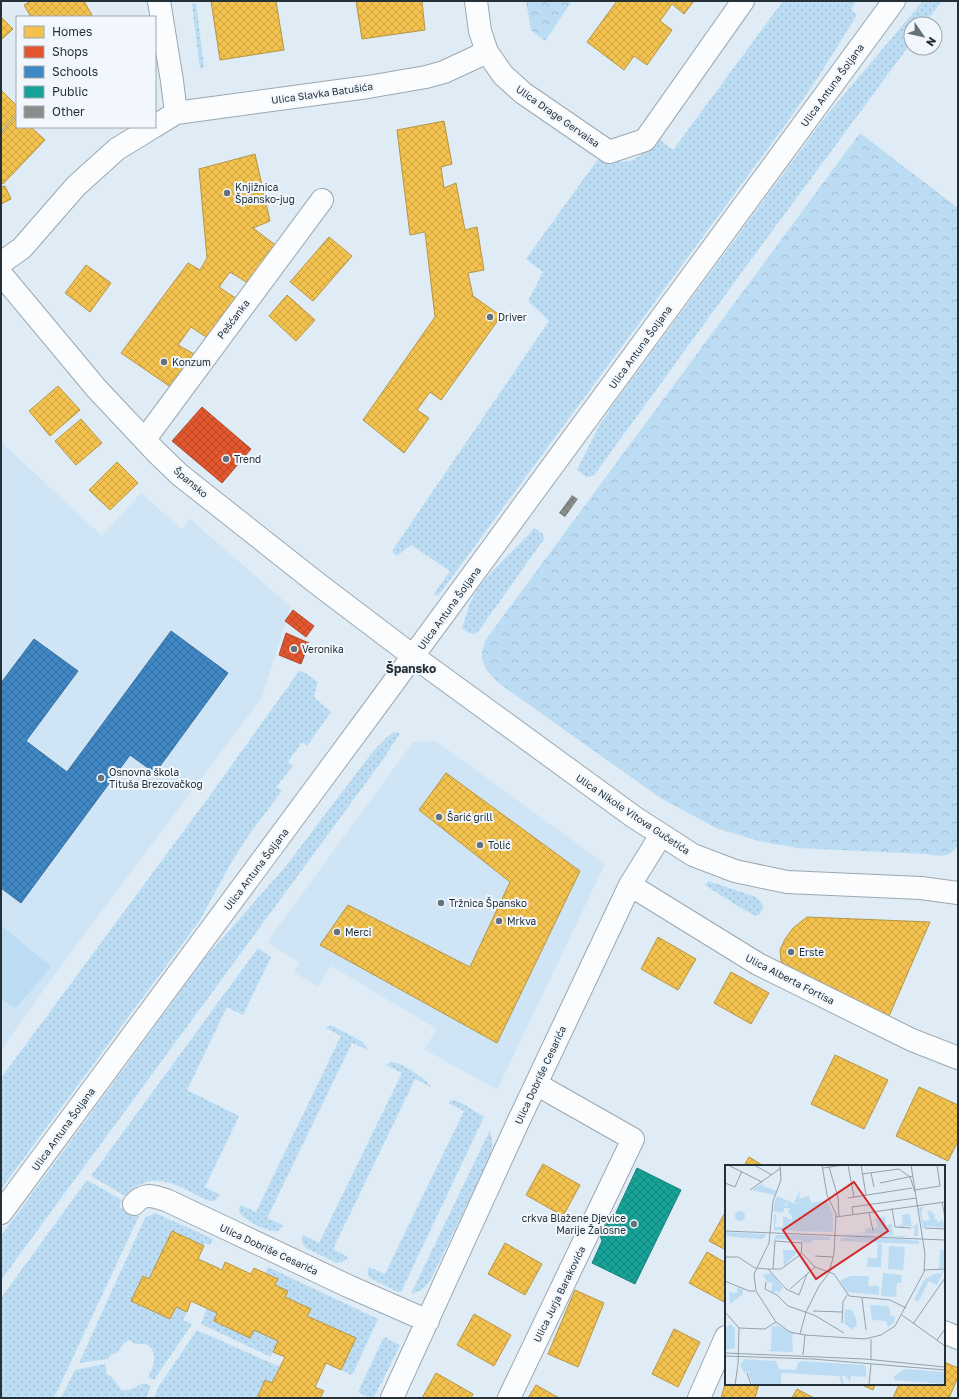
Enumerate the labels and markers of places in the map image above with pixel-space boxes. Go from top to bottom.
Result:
place label: Knjižnica Špansko-jug [235,181,295,205]
marker: Knjižnica Špansko-jug [222,188,232,198]
place label: Driver [498,311,527,323]
marker: Driver [485,312,495,322]
place label: Konzum [172,356,211,368]
marker: Konzum [159,357,169,367]
place label: Trend [234,453,261,465]
marker: Trend [221,454,231,464]
place label: Veronika [302,643,344,655]
marker: Veronika [289,644,299,654]
place label: Osnovna škola Tituša Brezovačkog [109,766,203,790]
marker: Osnovna škola Tituša Brezovačkog [96,773,106,783]
place label: Šarić grill [447,810,493,823]
marker: Šarić grill [434,812,444,822]
place label: Tolić [488,839,511,851]
marker: Tolić [475,840,485,850]
place label: Tržnica Špansko [449,896,527,909]
marker: Tržnica Špansko [436,898,446,908]
place label: Mrkva [507,915,536,927]
marker: Mrkva [494,916,504,926]
place label: Merci [345,926,371,938]
marker: Merci [332,927,342,937]
place label: Erste [799,946,824,958]
marker: Erste [786,947,796,957]
place label: crkva Blažene Djevice Marije Žalosne [522,1212,626,1236]
marker: crkva Blažene Djevice Marije Žalosne [629,1219,639,1229]

